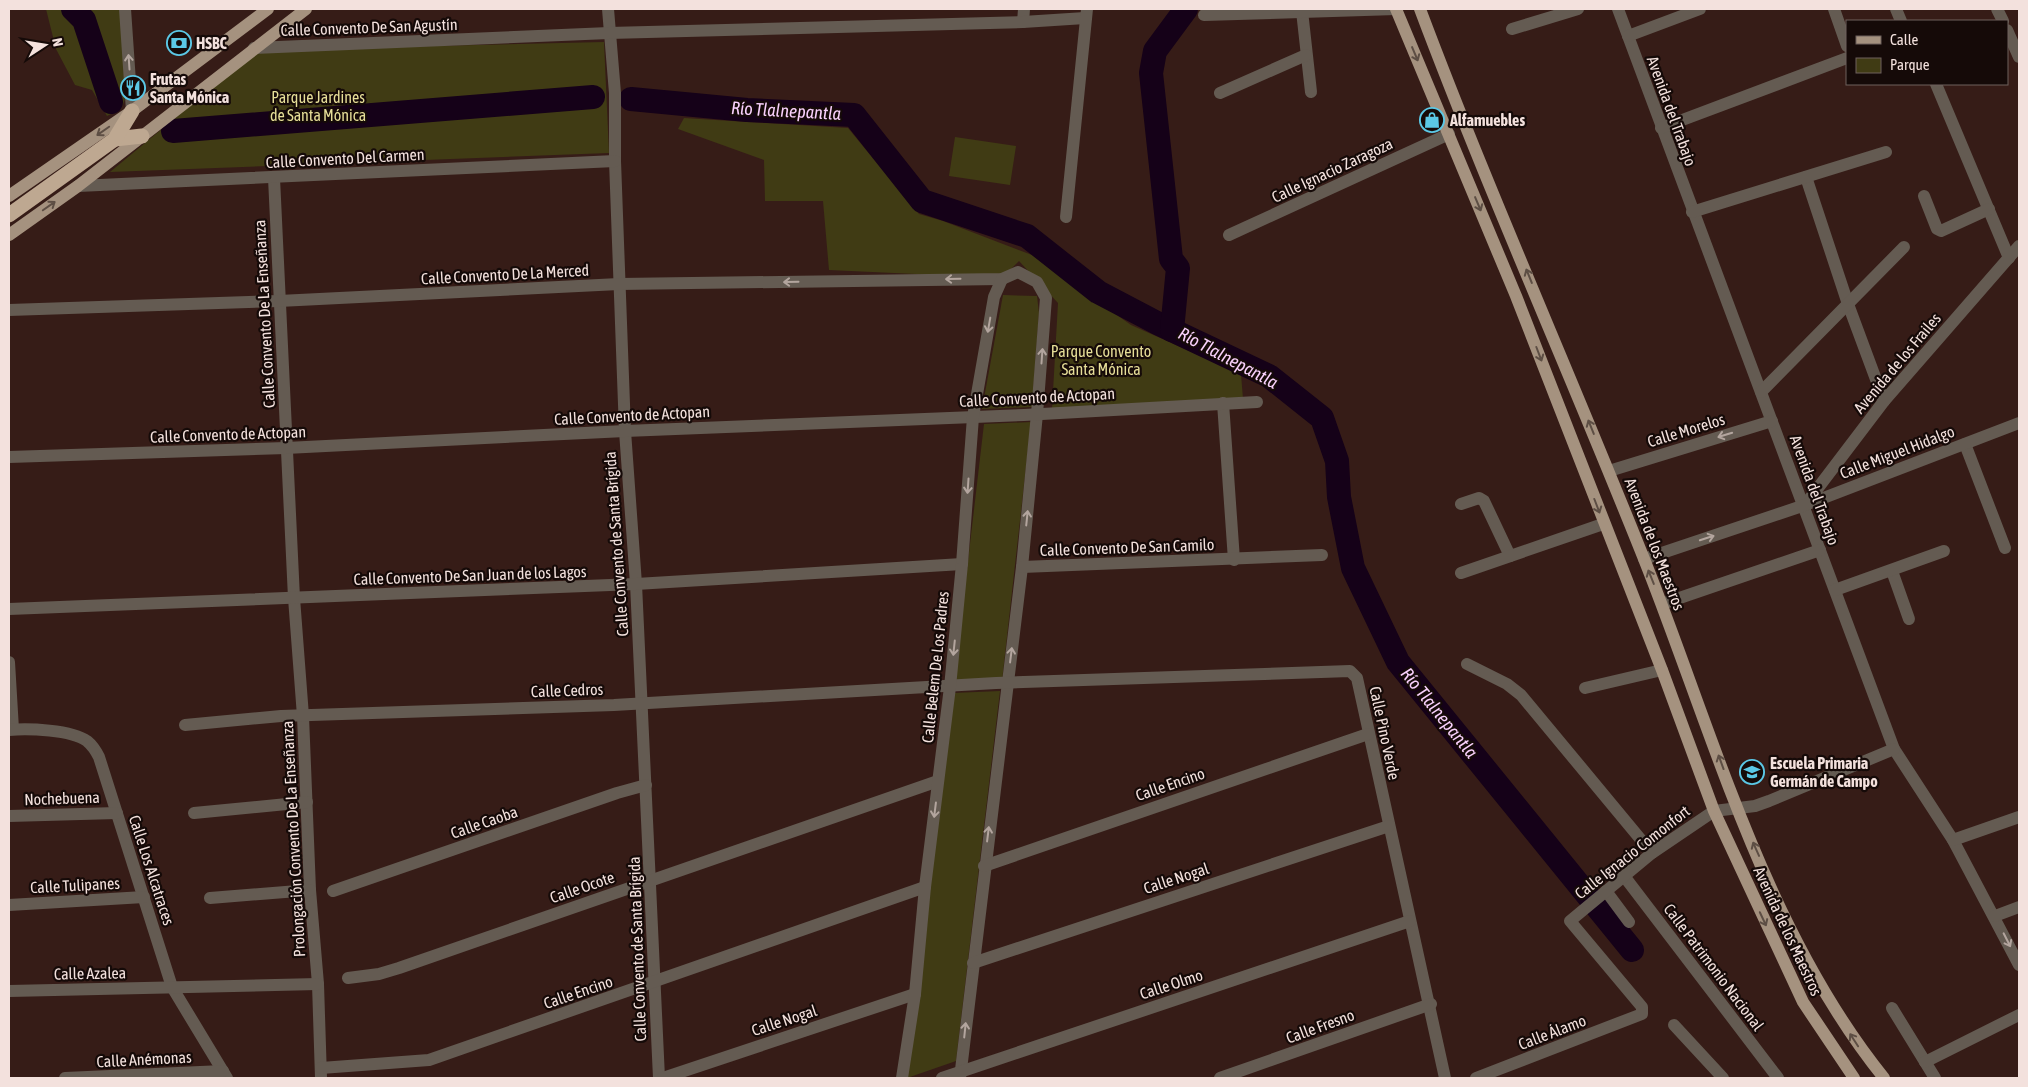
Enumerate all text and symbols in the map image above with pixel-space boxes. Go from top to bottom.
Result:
street label: Calle Convento De San Agustín [280,15,458,40]
north arrow [20,20,70,70]
legend [1846,20,2008,85]
bank icon: HSBC [166,30,192,56]
text: Calle [1890,31,1919,48]
place label: HSBC [196,34,228,52]
text: N [49,37,66,48]
one-way arrow [1411,46,1421,61]
street label: Avenida del Trabajo [1643,54,1700,169]
one-way arrow [124,55,133,71]
text: Parque [1890,56,1930,73]
place label: Frutas Santa Mónica [150,70,229,106]
restaurant icon: Frutas Santa Mónica [120,75,146,101]
park label: Parque Jardines de Santa Mónica [270,88,366,124]
water label: Río Tlalnepantla [731,97,842,124]
shop icon: Alfamuebles [1419,107,1445,133]
place label: Alfamuebles [1449,111,1525,129]
one-way arrow [96,126,110,136]
street label: Calle Ignacio Zaragoza [1269,134,1396,207]
street label: Calle Convento Del Carmen [265,145,425,171]
one-way arrow [1474,196,1483,211]
one-way arrow [41,201,55,211]
street label: Calle Convento De La Enseñanza [250,219,278,409]
street label: Calle Convento De La Merced [421,261,589,287]
one-way arrow [1523,269,1532,284]
one-way arrow [946,275,962,284]
one-way arrow [783,277,800,287]
street label: Avenida de los Frailes [1850,309,1944,417]
one-way arrow [984,317,994,333]
water label: Río Tlalnepantla [1175,323,1282,393]
park label: Parque Convento Santa Mónica [1051,342,1151,378]
one-way arrow [1535,347,1544,362]
one-way arrow [1037,349,1046,365]
street label: Calle Convento de Actopan [959,384,1115,411]
street label: Calle Convento de Actopan [554,402,710,429]
street label: Calle Morelos [1645,410,1727,450]
one-way arrow [1585,420,1595,435]
street label: Calle Convento de Actopan [150,422,306,447]
street label: Calle Miguel Hidalgo [1837,422,1957,483]
one-way arrow [1718,431,1734,440]
street label: Avenida del Trabajo [1786,433,1843,548]
street label: Calle Convento de Santa Brígida [601,451,632,637]
street label: Avenida de los Maestros [1621,475,1689,613]
one-way arrow [963,478,973,494]
one-way arrow [1592,498,1602,513]
one-way arrow [1022,511,1032,527]
one-way arrow [1699,533,1714,542]
street label: Calle Convento De San Camilo [1039,535,1215,559]
street label: Calle Convento De San Juan de los Lagos [353,562,587,589]
one-way arrow [1646,570,1655,585]
street label: Calle Belem De Los Padres [918,590,952,744]
one-way arrow [949,640,959,656]
one-way arrow [1006,647,1016,663]
water label: Río Tlalnepantla [1397,663,1483,762]
street label: Calle Cedros [531,680,604,700]
street label: Calle Pino Verde [1366,685,1404,781]
street label: Prolongación Convento De La Enseñanza [278,720,309,958]
place label: Escuela Primaria Germán de Campo [1770,754,1878,790]
one-way arrow [1716,755,1725,771]
school or university icon: Escuela Primaria Germán de Campo [1739,759,1765,785]
street label: Calle Encino [1133,764,1207,804]
street label: Nochebuena [24,788,100,808]
one-way arrow [930,801,940,817]
street label: Calle Ignacio Comonfort [1571,801,1694,903]
street label: Calle Caoba [448,802,520,842]
street label: Calle Los Alcatraces [126,813,178,928]
one-way arrow [983,826,993,842]
one-way arrow [1750,842,1760,857]
street label: Calle Convento de Santa Brígida [625,856,650,1042]
street label: Calle Nogal [1141,859,1212,898]
street label: Avenida de los Maestros [1750,864,1826,999]
street label: Calle Ocote [547,868,617,906]
street label: Calle Tulipanes [30,874,121,897]
street label: Calle Patrimonio Nacional [1660,900,1768,1035]
one-way arrow [1759,911,1768,926]
one-way arrow [2002,933,2012,948]
street label: Calle Azalea [54,963,126,983]
street label: Calle Olmo [1137,965,1205,1003]
street label: Calle Encino [541,972,615,1012]
street label: Calle Nogal [749,1001,820,1040]
street label: Calle Fresno [1283,1005,1357,1047]
street label: Calle Álamo [1516,1011,1588,1053]
one-way arrow [960,1022,970,1038]
one-way arrow [1849,1033,1859,1047]
street label: Calle Anémonas [96,1048,192,1070]

